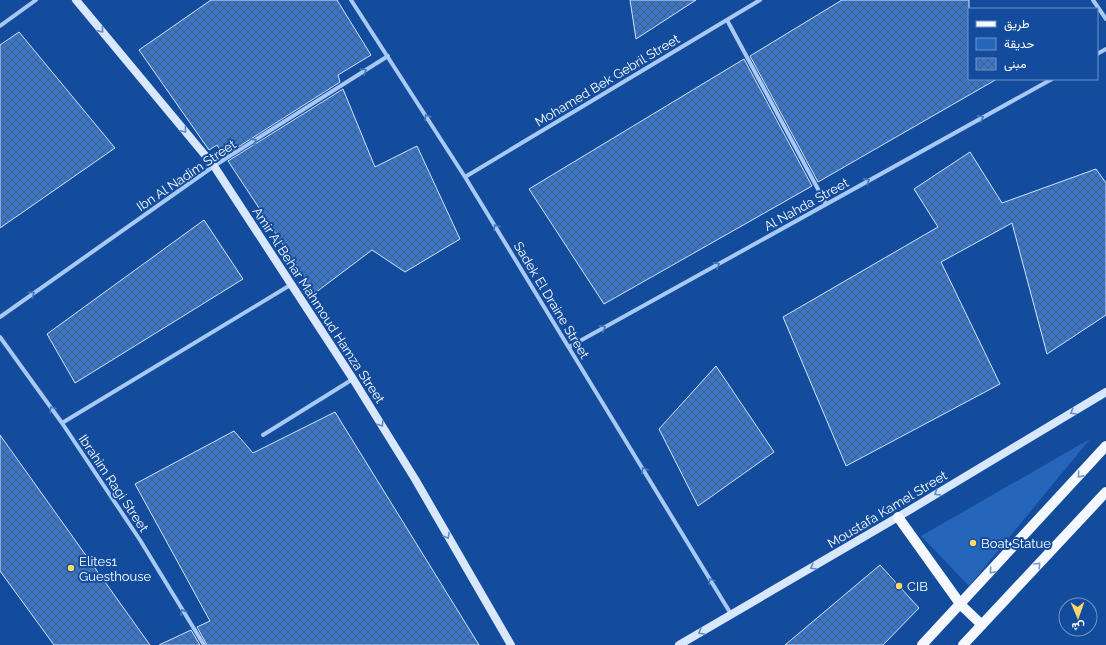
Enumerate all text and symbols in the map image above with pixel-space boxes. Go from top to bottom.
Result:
legend [968,8,1098,80]
text: طريق [1004,17,1030,32]
one-way arrow [96,25,103,33]
street label: Mohamed Bek Gebril Street [532,31,683,130]
text: حديقة [1004,37,1034,51]
text: مبنى [1004,57,1026,72]
one-way arrow [359,69,366,76]
one-way arrow [424,114,432,121]
one-way arrow [977,116,984,123]
one-way arrow [180,125,187,133]
street label: Ibn Al Nadim Street [134,136,239,214]
one-way arrow [250,138,257,145]
street label: Al Nahda Street [761,175,852,234]
one-way arrow [863,179,871,186]
street label: Amir Al Behar Mahmoud Hamza Street [249,204,388,407]
one-way arrow [493,224,501,231]
street label: Sadek El Draine Street [511,239,593,362]
one-way arrow [713,262,720,269]
one-way arrow [28,291,35,299]
one-way arrow [599,325,606,332]
one-way arrow [49,406,56,413]
one-way arrow [1070,408,1077,415]
one-way arrow [376,420,383,427]
street label: Ibrahim Ragi Street [75,432,152,535]
one-way arrow [641,467,648,474]
street label: Moustafa Kamel Street [825,467,950,551]
one-way arrow [1077,470,1084,478]
one-way arrow [934,489,941,496]
one-way arrow [443,531,450,539]
place label: Boat Statue [981,536,1051,551]
marker: Boat Statue [968,538,978,548]
place label: Elites1 Guesthouse [79,554,152,584]
one-way arrow [810,562,817,569]
one-way arrow [1033,562,1041,570]
marker: Elites1 Guesthouse [66,563,76,573]
one-way arrow [989,566,997,574]
one-way arrow [708,578,716,585]
place label: CIB [907,579,928,594]
marker: CIB [894,581,904,591]
north arrow [1058,597,1098,637]
one-way arrow [181,609,188,616]
text: ش [1071,620,1085,633]
one-way arrow [698,628,705,635]

